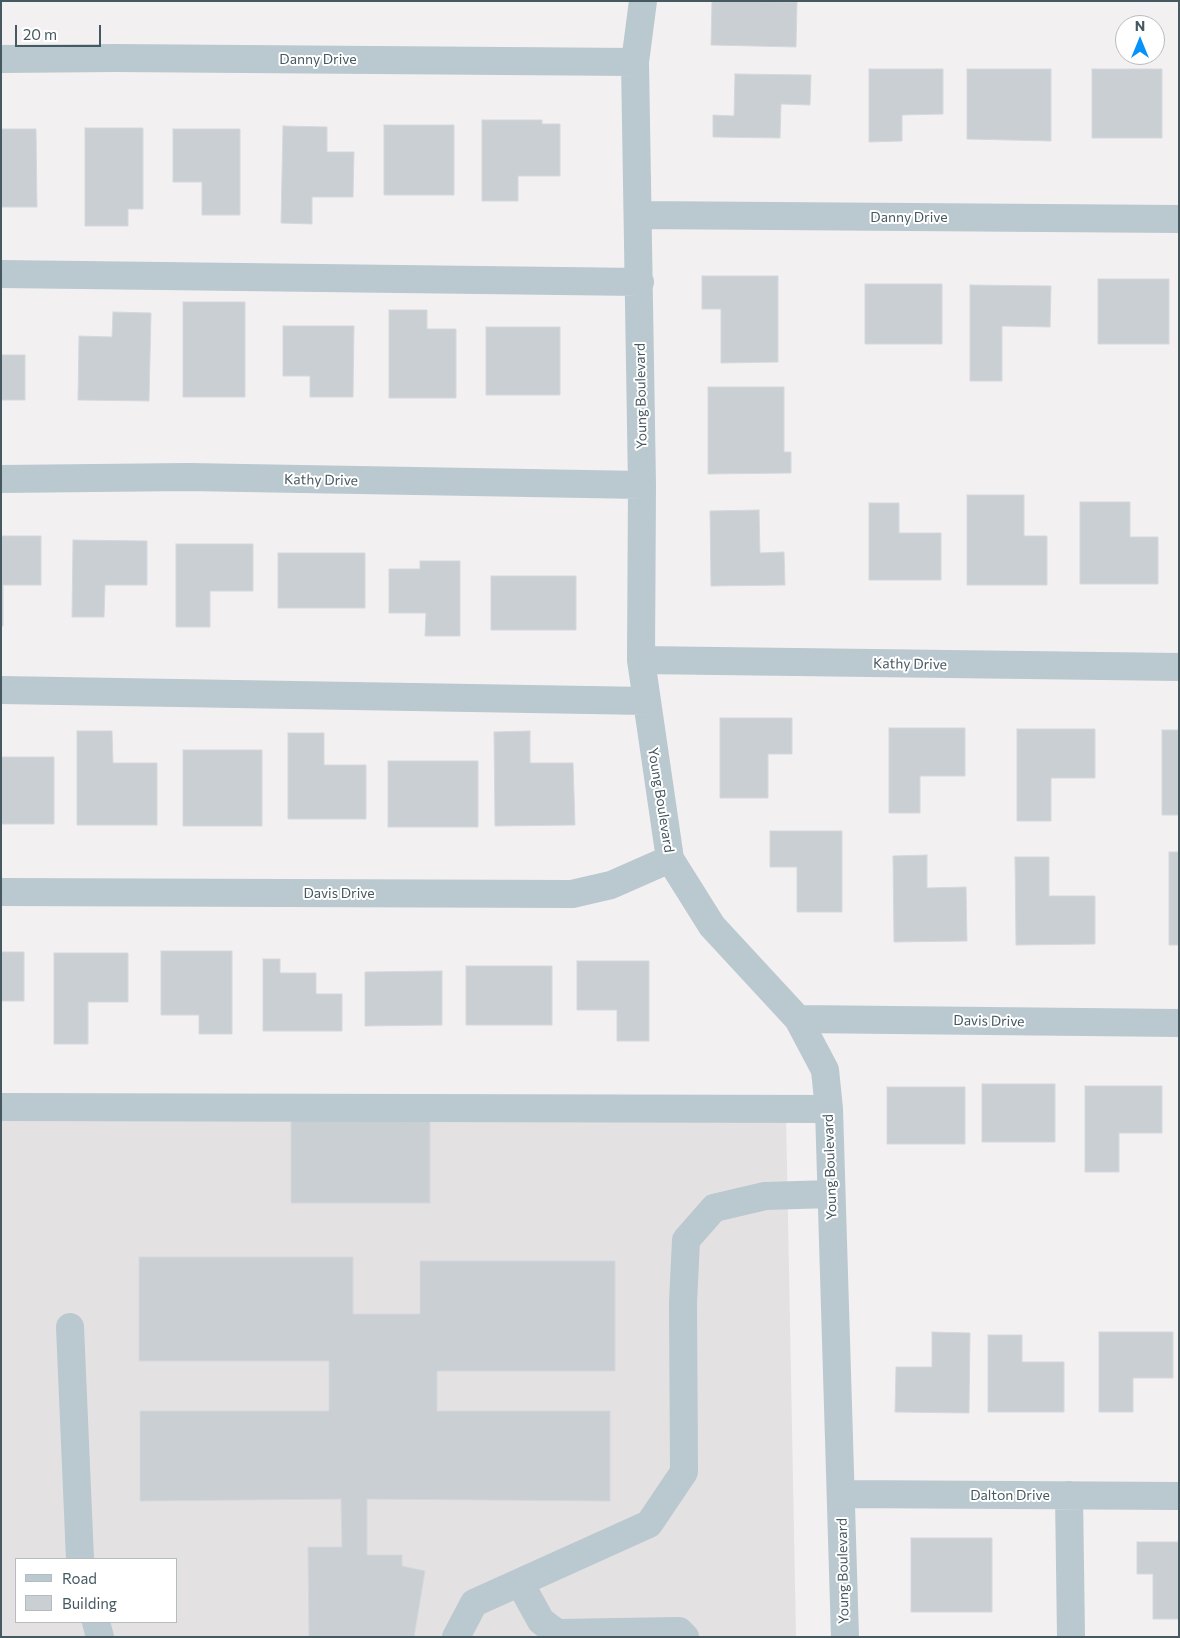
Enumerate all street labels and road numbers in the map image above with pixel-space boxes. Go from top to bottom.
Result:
street label: Danny Drive [279,51,357,67]
street label: Danny Drive [870,209,948,225]
street label: Young Boulevard [632,343,650,449]
street label: Kathy Drive [284,471,358,489]
street label: Kathy Drive [873,655,947,673]
street label: Young Boulevard [644,746,678,854]
street label: Davis Drive [303,885,375,901]
street label: Davis Drive [953,1012,1025,1030]
street label: Young Boulevard [820,1114,840,1220]
street label: Dalton Drive [970,1487,1050,1503]
street label: Young Boulevard [834,1518,852,1624]

